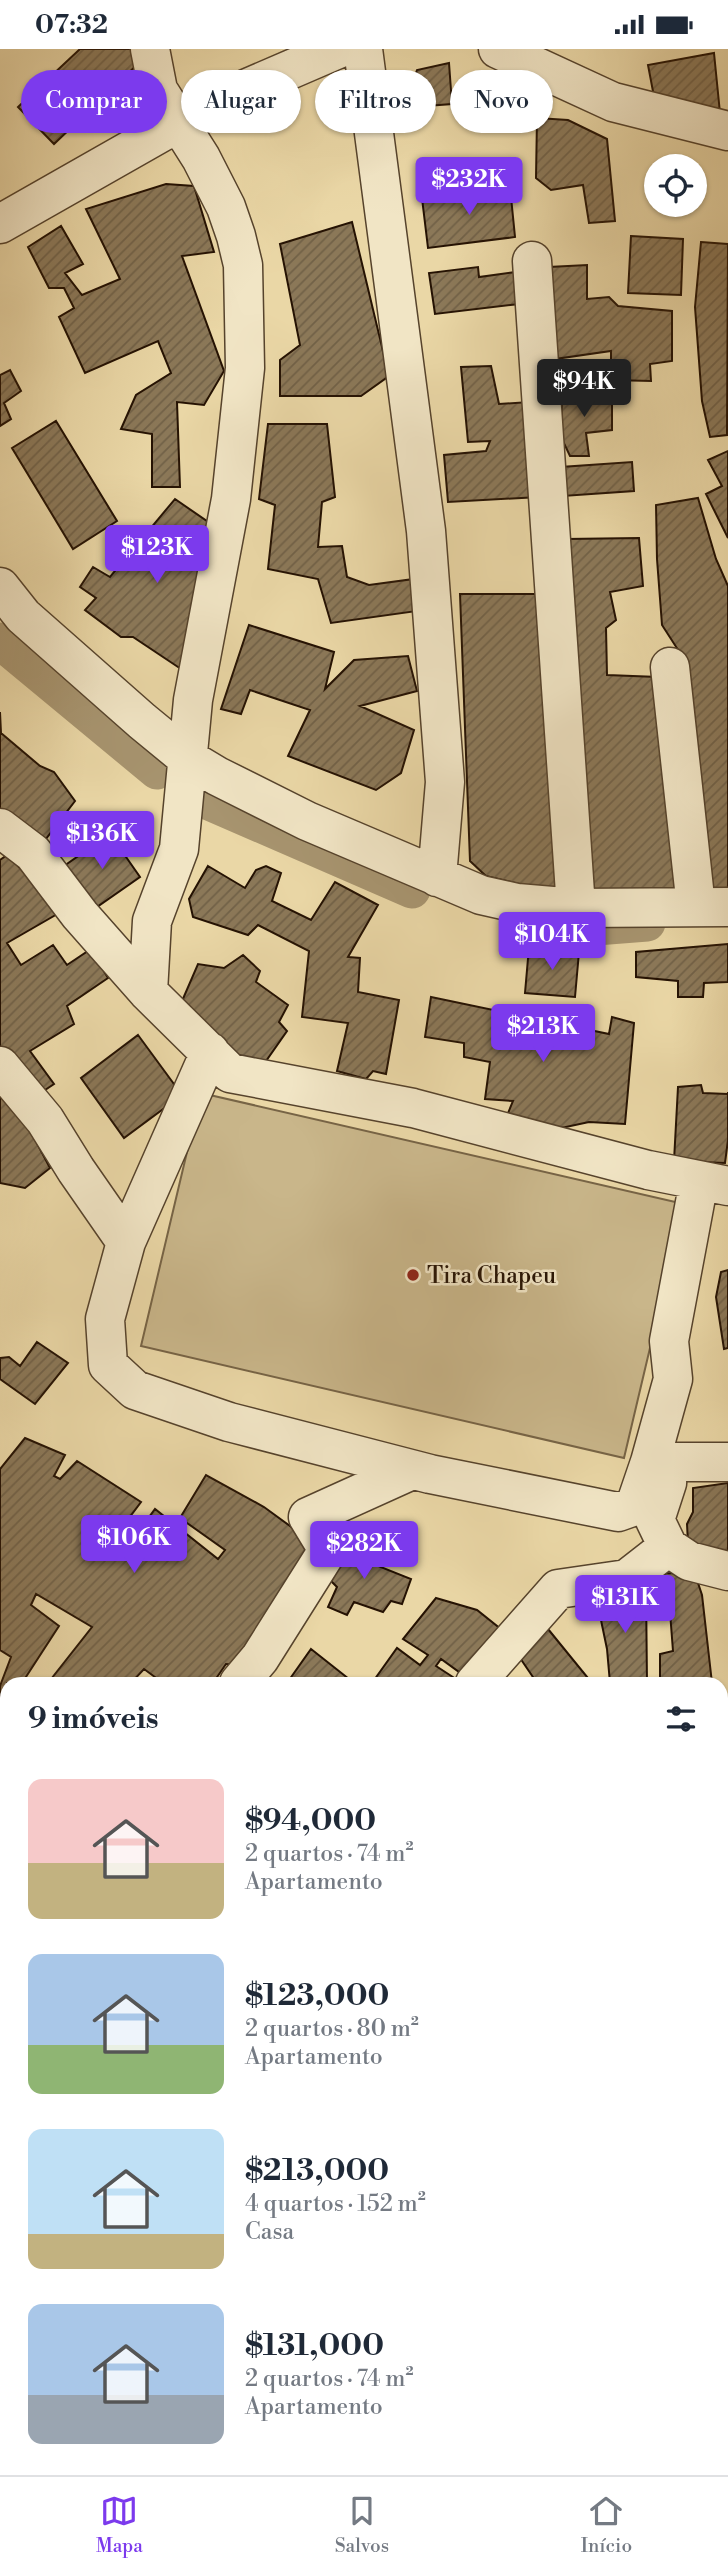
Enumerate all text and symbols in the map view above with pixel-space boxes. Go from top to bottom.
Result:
text: 07:32 [35,9,108,41]
chip: Comprar [21,70,167,133]
chip: Alugar [181,70,301,133]
chip: Filtros [315,70,436,133]
chip: Novo [450,70,553,133]
map controls [644,154,707,217]
button: locate [644,154,707,217]
pin: $232K [420,157,518,217]
text: $232K [432,166,506,194]
pin: $94K [543,359,625,419]
text: $94K [553,368,615,396]
pin: $123K [108,525,206,585]
text: $123K [121,534,193,562]
pin: $136K [53,811,151,871]
text: $136K [66,820,138,848]
pin: $104K [503,913,601,972]
text: $104K [515,921,589,949]
pin: $213K [494,1005,592,1064]
text: $213K [507,1013,579,1041]
place label: Tira Chapeu [427,1262,556,1290]
marker: Tira Chapeu [405,1267,421,1283]
pin: $106K [85,1515,183,1575]
pin: $282K [315,1521,413,1581]
text: $106K [97,1524,171,1552]
text: $282K [326,1530,402,1558]
pin: $131K [576,1575,674,1635]
text: $131K [591,1584,659,1612]
text: 9 imóveis [28,1700,159,1738]
icon: filters [662,1700,700,1738]
text: $94,000 [245,1802,376,1840]
icon: home [84,1807,168,1891]
text: 2 quartos · 74 m² [245,1840,413,1868]
text: Apartamento [245,1868,383,1896]
text: $123,000 [245,1977,389,2015]
icon: home [84,1982,168,2066]
text: 2 quartos · 80 m² [245,2015,419,2043]
text: Apartamento [245,2043,383,2071]
text: $213,000 [245,2152,389,2190]
icon: home [84,2157,168,2241]
text: 4 quartos · 152 m² [245,2190,426,2218]
text: Casa [245,2218,294,2246]
text: $131,000 [245,2327,384,2365]
icon: home [84,2332,168,2416]
text: 2 quartos · 74 m² [245,2365,413,2393]
text: Apartamento [245,2393,383,2421]
tab: Mapa [96,2492,143,2558]
tab: Salvos [335,2492,389,2558]
tab: Início [581,2492,632,2558]

